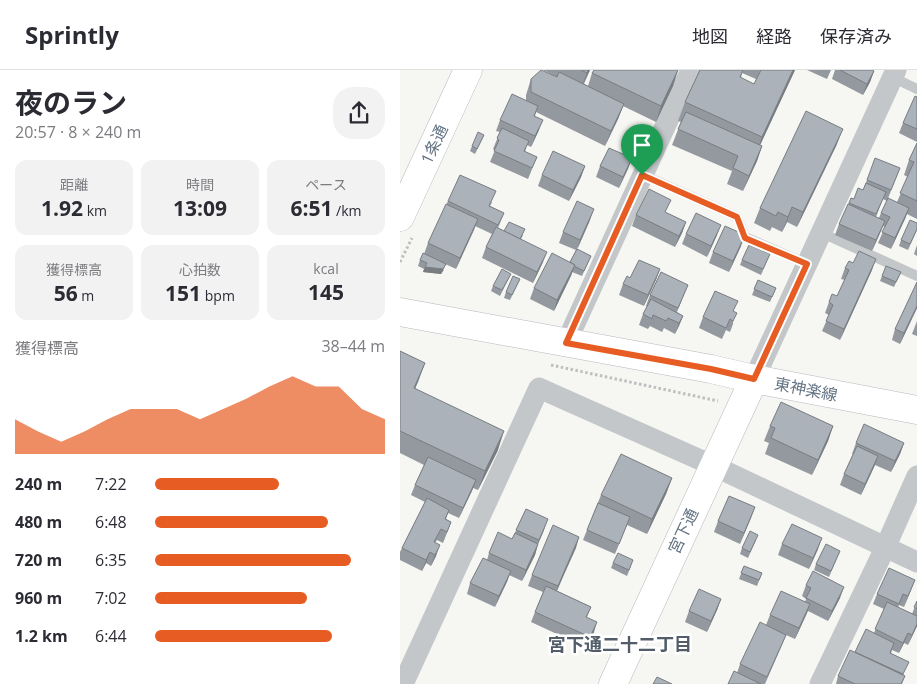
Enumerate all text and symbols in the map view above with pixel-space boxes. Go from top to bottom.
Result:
text: Sprintly [25,18,119,51]
text: 地図 [692,24,728,48]
text: 経路 [756,24,792,48]
text: 保存済み [820,24,892,48]
text: 夜のラン [15,83,127,121]
button: share [333,87,385,139]
text: 20:57 · 8 × 240 m [15,121,141,143]
street label: 1条通 [415,121,453,167]
pin [621,124,663,175]
icon: arrive [628,131,656,159]
text: 距離 [60,175,88,194]
text: 時間 [186,175,214,194]
text: ペース [305,175,347,194]
text: 1.92 [41,194,83,222]
text: 13:09 [173,194,227,222]
text: 6:51 [290,194,332,222]
text: km [83,201,107,220]
text: /km [332,201,362,220]
text: kcal [313,259,339,278]
text: 獲得標高 [46,260,102,279]
text: 心拍数 [179,260,221,279]
text: 145 [308,278,344,306]
text: 56 [54,279,78,307]
text: 151 [165,279,201,307]
text: m [78,286,94,305]
text: bpm [201,286,235,305]
text: 38–44 m [321,335,385,357]
text: 獲得標高 [15,337,79,359]
street label: 東神楽線 [772,372,840,406]
text: 240 m [15,473,62,495]
text: 7:22 [95,473,127,495]
street label: 宮下通 [663,505,703,557]
text: 480 m [15,511,62,533]
text: 6:48 [95,511,127,533]
text: 720 m [15,549,62,571]
text: 6:35 [95,549,127,571]
text: 960 m [15,587,62,609]
text: 7:02 [95,587,127,609]
text: 1.2 km [15,625,68,647]
text: 6:44 [95,625,127,647]
district label: 宮下通二十二丁目 [548,632,692,656]

